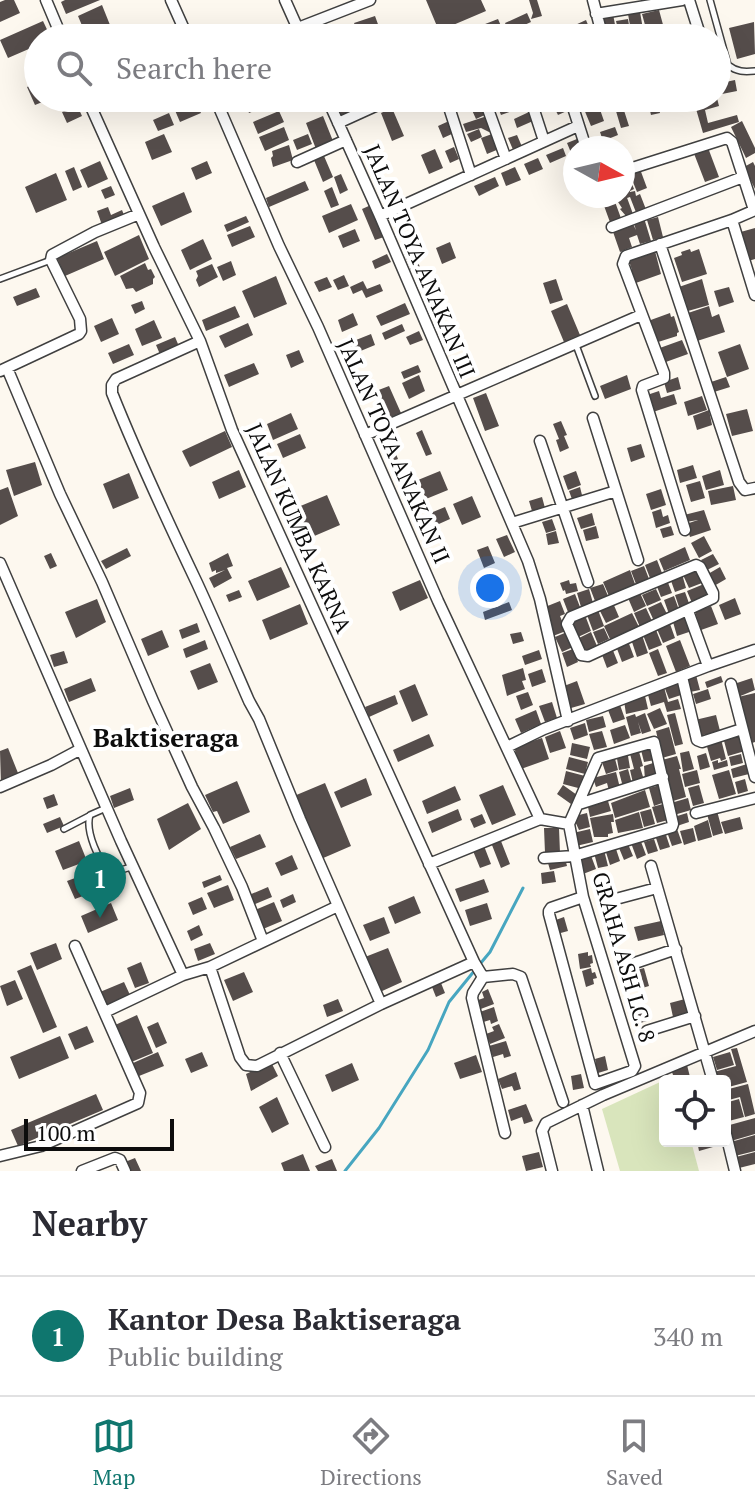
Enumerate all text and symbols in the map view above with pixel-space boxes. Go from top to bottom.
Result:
search box [24,24,731,112]
icon: search [52,46,96,90]
text: Search here [116,48,272,88]
north arrow [563,136,635,208]
street label: JALAN TOYA ANAKAN III [358,140,483,382]
street label: JALAN TOYA ANAKAN II [332,334,457,568]
street label: JALAN KUMBA KARNA [240,418,359,638]
your location [470,568,510,608]
district label: Baktiseraga [93,720,240,754]
pin: 1 [74,852,126,918]
street label: GRAHA ASH LC. 8 [586,868,663,1045]
map controls [659,1075,731,1147]
button: locate [659,1075,731,1147]
scale bar [24,1115,174,1151]
text: 100 m [36,1118,96,1147]
text: Nearby [32,1201,147,1246]
text: Kantor Desa Baktiseraga [108,1299,461,1339]
text: 1 [51,1319,65,1353]
text: 340 m [653,1319,723,1353]
text: Public building [108,1339,283,1373]
tab: Map [92,1414,136,1491]
tab: Directions [320,1414,422,1491]
tab: Saved [606,1414,663,1491]

